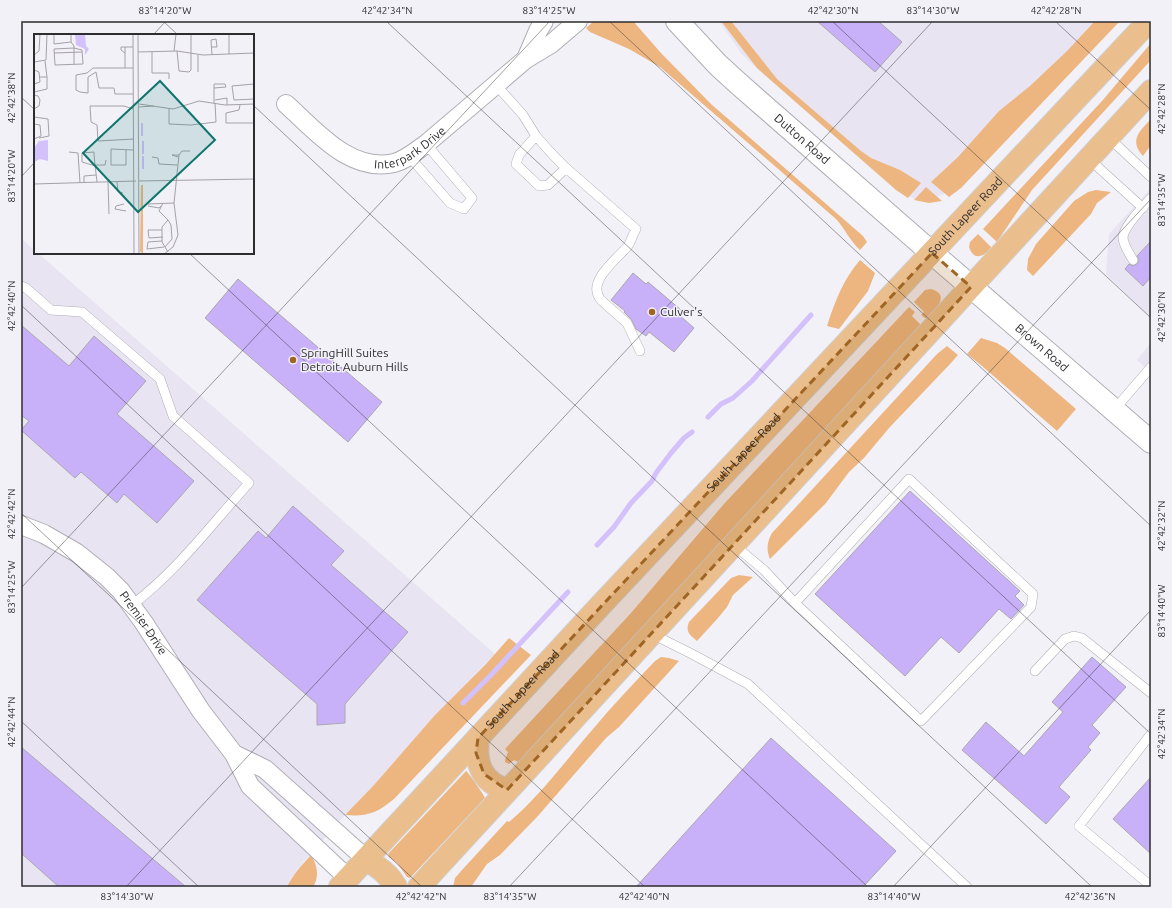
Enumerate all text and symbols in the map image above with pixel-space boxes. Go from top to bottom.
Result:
text: 83°14'20"W [139,5,191,16]
text: 42°42'34"N [362,5,412,16]
text: 83°14'25"W [523,5,575,16]
text: 42°42'30"N [808,5,858,16]
text: 83°14'30"W [907,5,959,16]
text: 42°42'28"N [1031,5,1081,16]
inset map [34,34,254,254]
text: 42°42'38"N [6,73,17,123]
text: 42°42'28"N [1156,84,1167,134]
street label: Dutton Road [772,111,832,166]
street label: Interpark Drive [374,123,448,171]
text: 83°14'20"W [6,150,17,202]
street label: South Lapeer Road [925,174,1005,258]
text: 83°14'35"W [1156,174,1167,226]
text: 42°42'40"N [6,281,17,331]
text: 42°42'30"N [1156,292,1167,342]
place label: Culver's [660,305,702,318]
marker: Culver's [647,307,657,317]
street label: Brown Road [1013,321,1071,374]
place label: SpringHill Suites Detroit Auburn Hills [301,346,408,373]
marker: SpringHill Suites Detroit Auburn Hills [288,355,298,365]
street label: South Lapeer Road [704,411,783,494]
text: 42°42'42"N [6,489,17,539]
text: 42°42'32"N [1156,501,1167,551]
text: 83°14'25"W [6,561,17,613]
text: 83°14'40"W [1156,585,1167,637]
street label: Premier Drive [117,589,170,657]
street label: South Lapeer Road [483,647,562,731]
text: 42°42'44"N [6,697,17,747]
text: 42°42'34"N [1156,709,1167,759]
text: 83°14'30"W [101,891,153,902]
text: 42°42'42"N [396,891,446,902]
text: 83°14'35"W [484,891,536,902]
text: 42°42'40"N [619,891,669,902]
text: 83°14'40"W [868,891,920,902]
text: 42°42'36"N [1065,891,1115,902]

